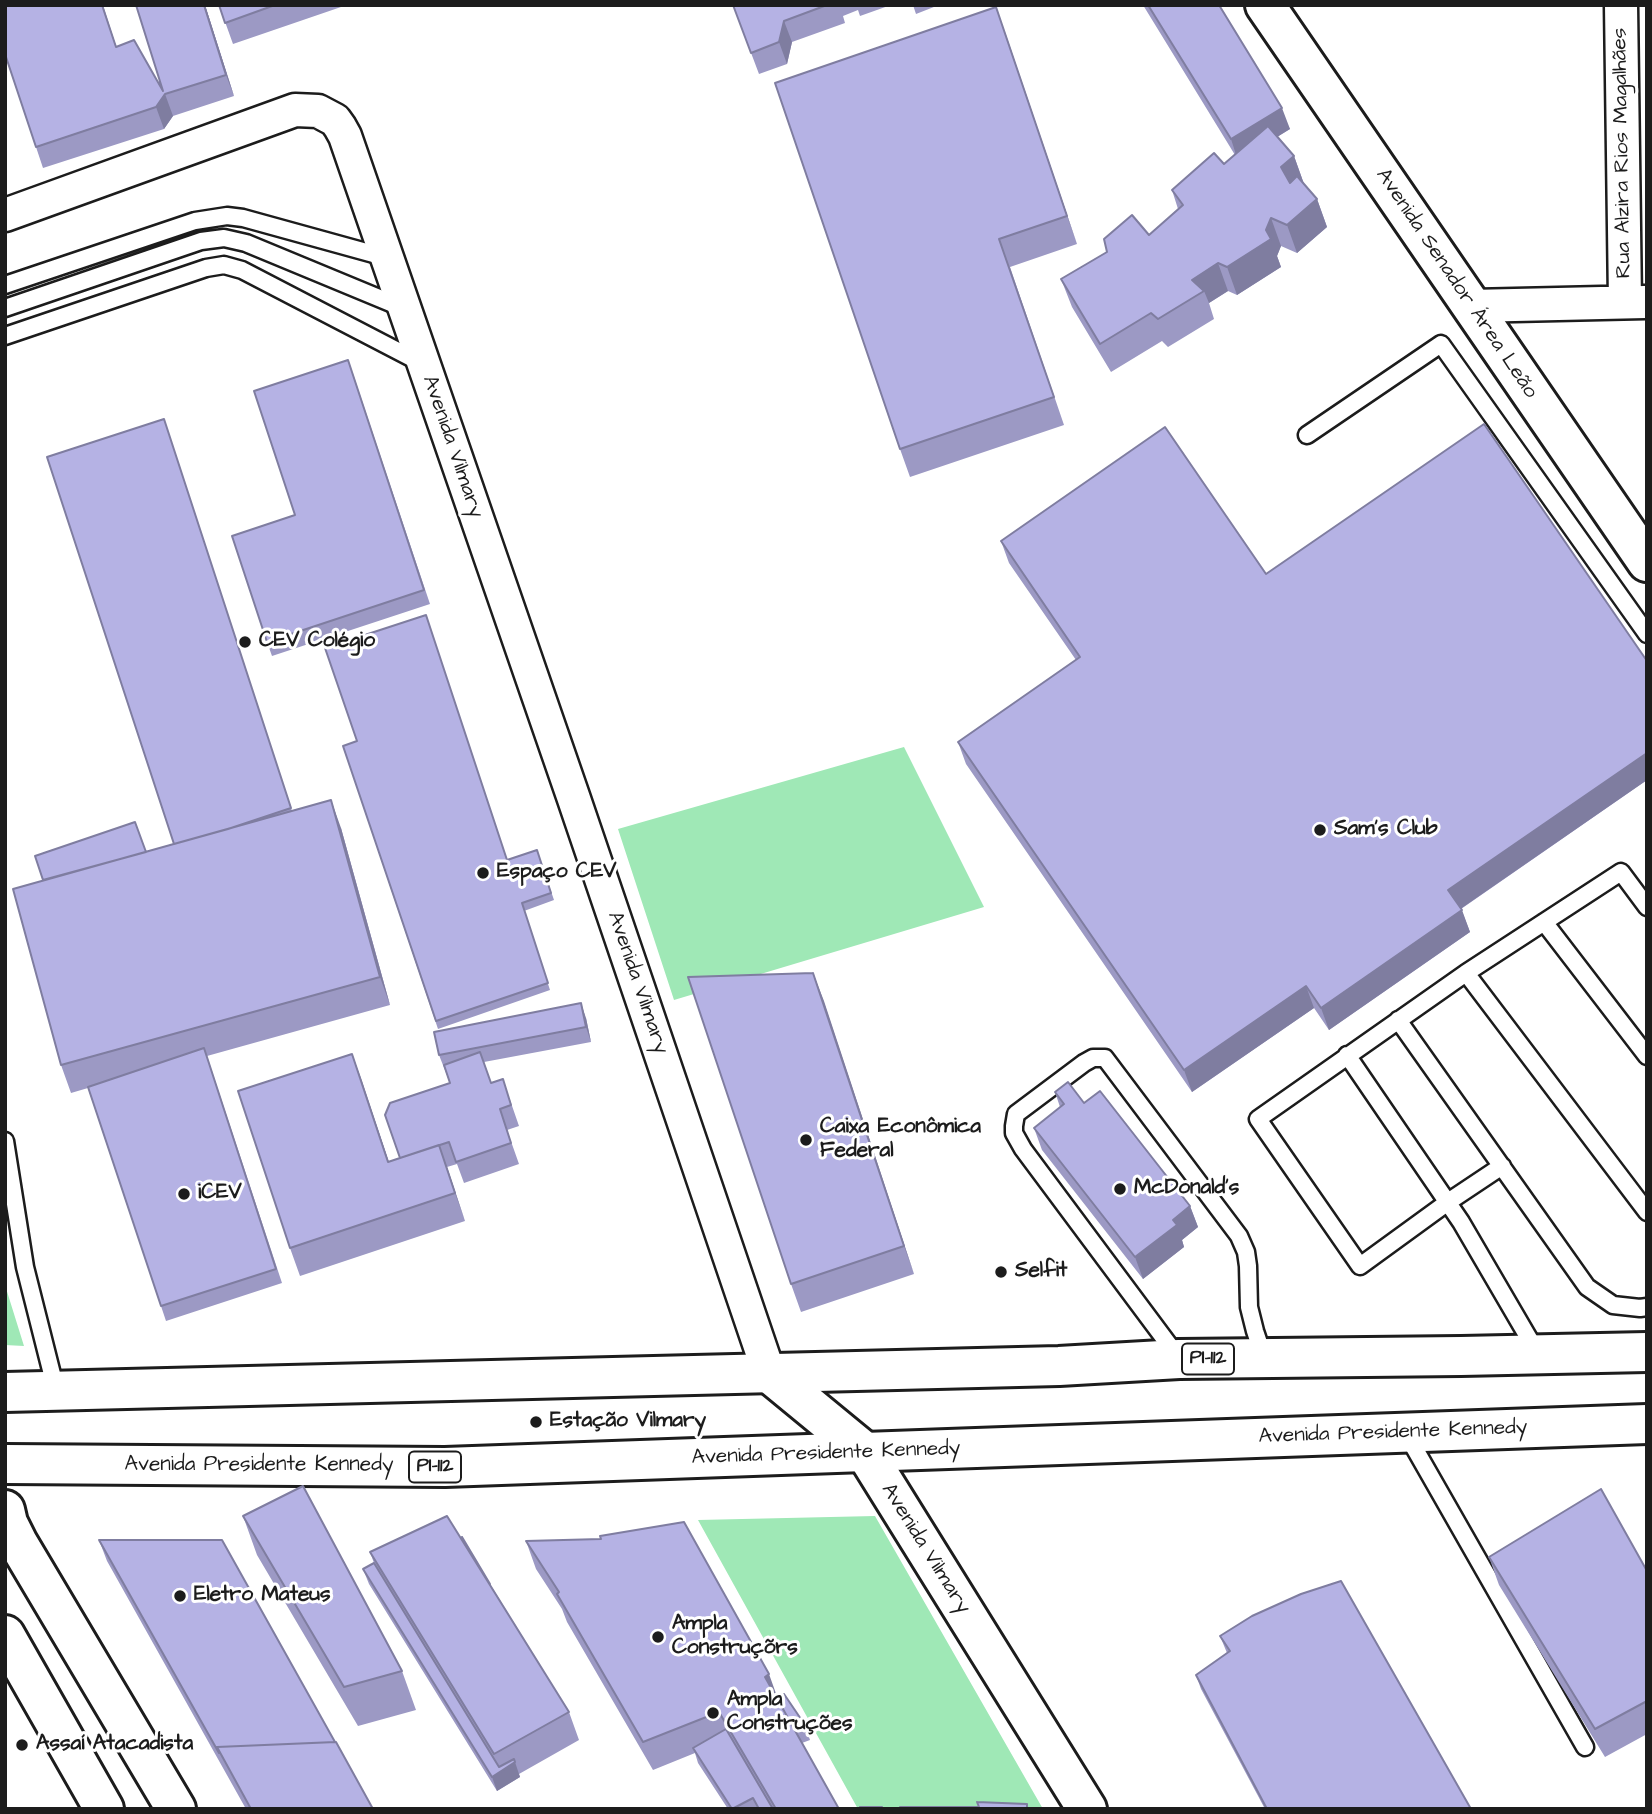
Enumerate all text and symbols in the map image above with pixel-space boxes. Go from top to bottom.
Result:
street label: Rua Alzira Rios Magalhães [1608,28,1638,278]
street label: Avenida Senador Área Leão [1370,164,1542,404]
street label: Avenida Vilmary [416,372,488,522]
place label: CEV Colégio [259,629,375,655]
marker: CEV Colégio [237,634,253,650]
place label: Sam's Club [1334,817,1438,843]
marker: Sam's Club [1312,822,1328,838]
place label: Espaço CEV [497,860,616,886]
marker: Espaço CEV [475,865,491,881]
street label: Avenida Vilmary [601,908,673,1058]
place label: Caixa Econômica Federal [820,1115,981,1165]
marker: Caixa Econômica Federal [798,1132,814,1148]
place label: McDonald's [1134,1176,1239,1202]
place label: iCEV [198,1181,242,1207]
marker: McDonald's [1112,1181,1128,1197]
marker: iCEV [176,1186,192,1202]
place label: Selfit [1015,1259,1067,1285]
marker: Selfit [993,1264,1009,1280]
road number: PI-112 [1182,1344,1234,1374]
place label: Estação Vilmary [550,1409,706,1435]
marker: Estação Vilmary [528,1414,544,1430]
street label: Avenida Presidente Kennedy [1258,1416,1528,1450]
street label: Avenida Presidente Kennedy [691,1437,961,1471]
road number: PI-112 [409,1452,461,1483]
street label: Avenida Presidente Kennedy [125,1453,393,1479]
street label: Avenida Vilmary [875,1479,975,1619]
place label: Eletro Mateus [194,1583,330,1609]
marker: Eletro Mateus [172,1588,188,1604]
place label: Ampla Construçõrs [672,1612,798,1662]
marker: Ampla Construçõrs [650,1629,666,1645]
place label: Ampla Construções [727,1688,852,1738]
marker: Ampla Construções [705,1705,721,1721]
place label: Assaí Atacadista [36,1732,193,1758]
marker: Assaí Atacadista [14,1737,30,1753]

